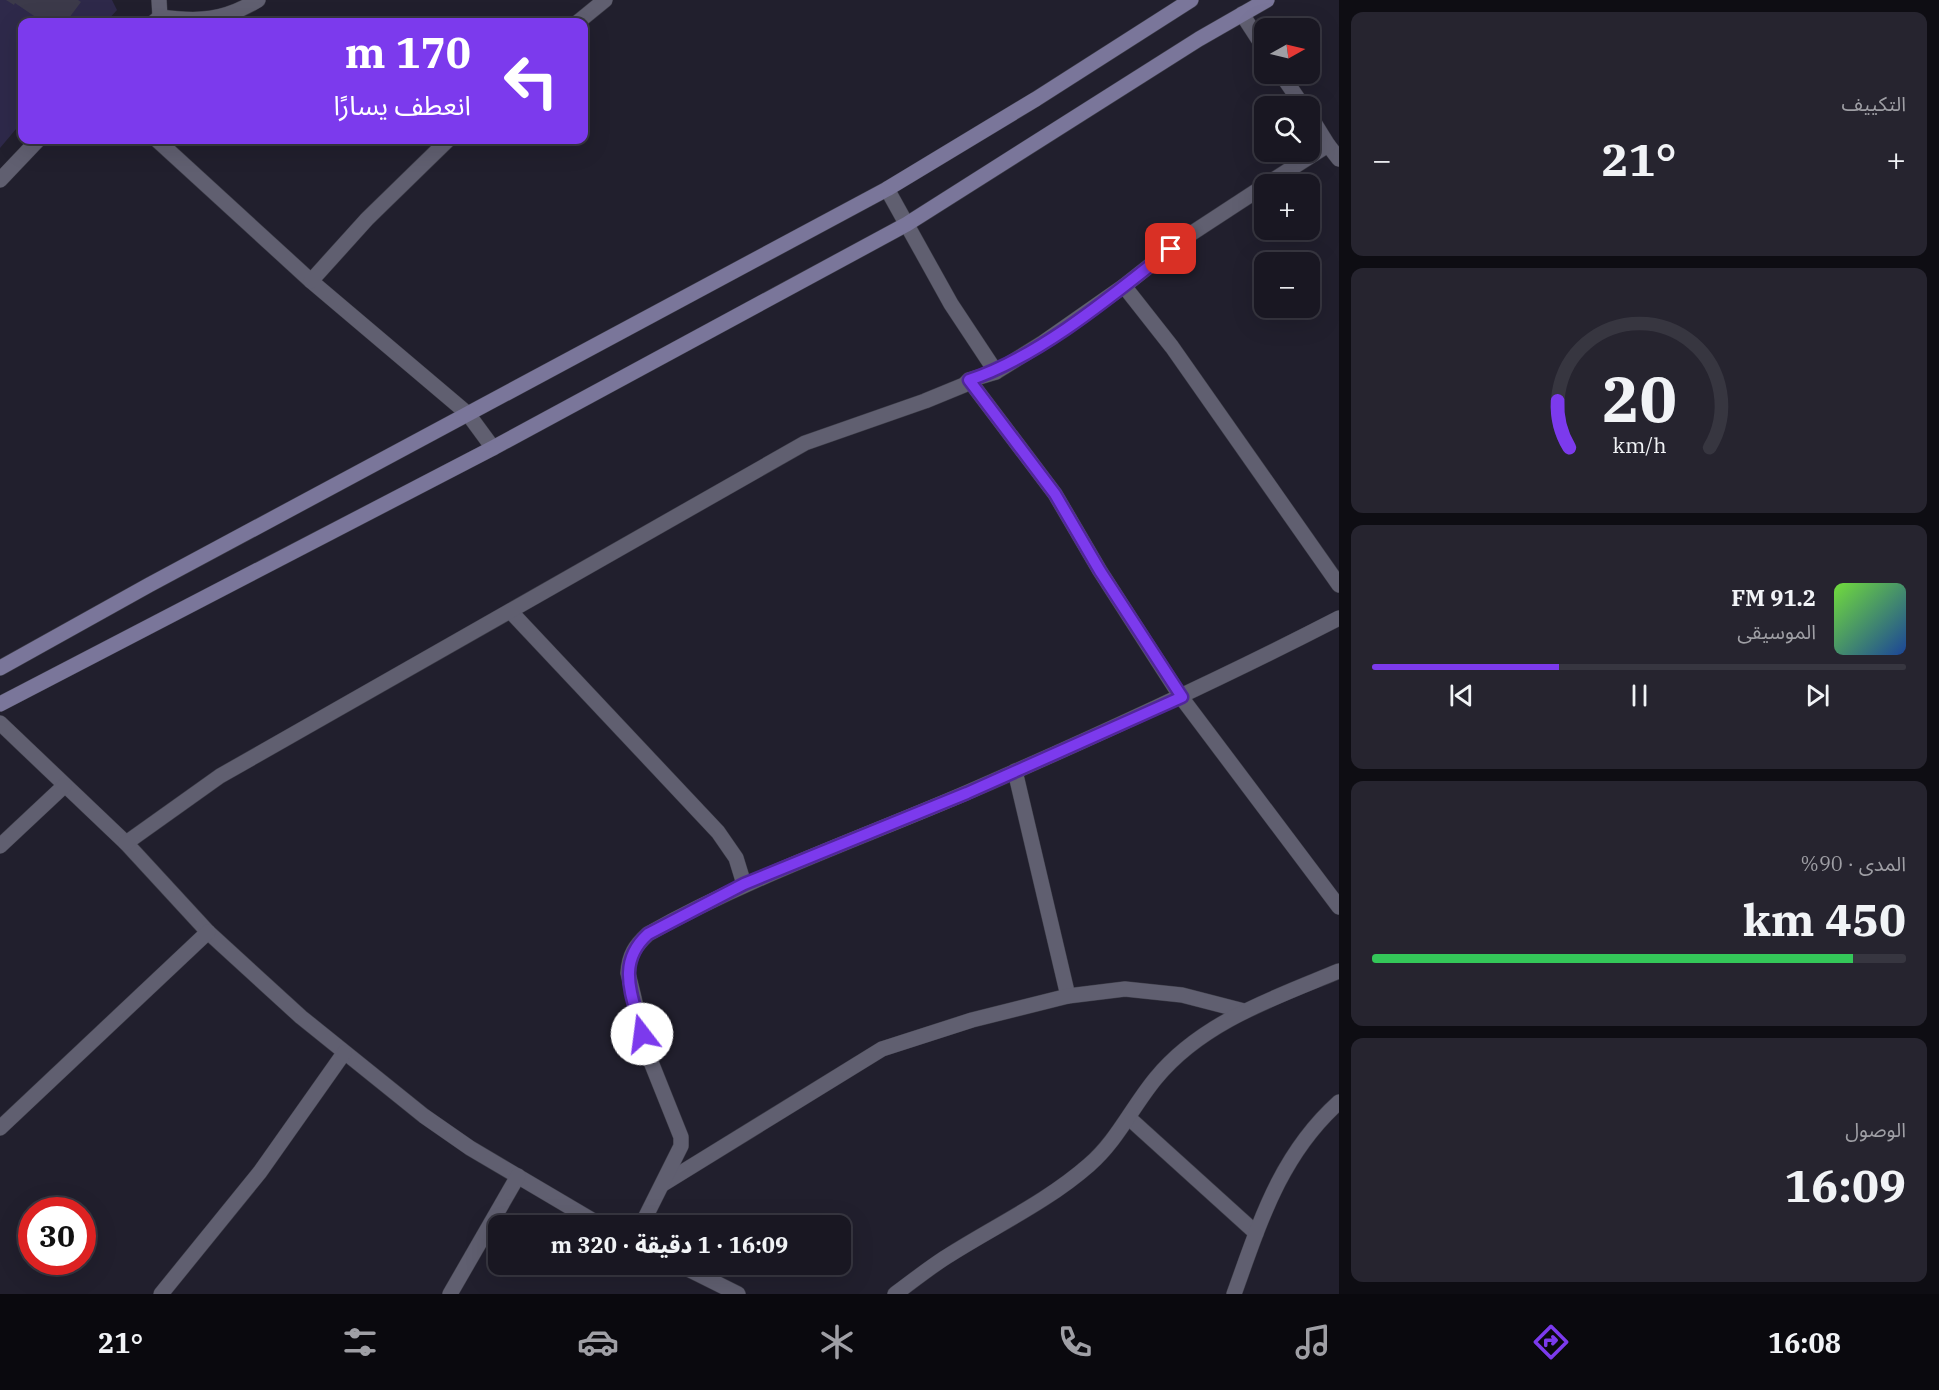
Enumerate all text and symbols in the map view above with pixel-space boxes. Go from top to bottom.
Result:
north arrow [1254,18,1320,84]
map controls [1254,18,1320,318]
text: 170 m [345,25,471,80]
icon: left [492,42,570,120]
text: انعطف يسارًا [334,87,471,122]
text: التكييف [1842,90,1906,117]
button: search [1254,96,1320,162]
text: 21° [1601,130,1677,188]
text: − [1372,138,1392,181]
text: + [1886,138,1906,181]
button: + [1254,174,1320,240]
pin [1145,223,1196,274]
icon: arrive [1154,232,1187,265]
button: − [1254,252,1320,318]
text: 20 [1602,358,1676,439]
text: km/h [1612,431,1666,459]
text: 91.2 FM [1731,583,1816,612]
text: الموسيقى [1737,618,1816,645]
icon: previous [1445,679,1478,712]
icon: pause [1623,679,1656,712]
icon: next [1801,679,1834,712]
text: المدى · 90% [1801,850,1906,877]
text: 450 km [1743,890,1906,948]
position arrow [610,1002,674,1066]
text: الوصول [1845,1116,1906,1143]
text: 16:09 [1784,1156,1906,1214]
speed limit sign: 30 [18,1197,96,1275]
text: 16:09 · 1 دقيقة · 320 m [551,1230,788,1259]
icon: filters [339,1321,381,1363]
icon: car [577,1321,619,1363]
icon: climate [816,1321,858,1363]
icon: phone [1054,1321,1096,1363]
icon: music [1292,1321,1334,1363]
icon: directions [1530,1321,1572,1363]
text: 21° [98,1325,143,1360]
text: 16:08 [1768,1325,1841,1360]

